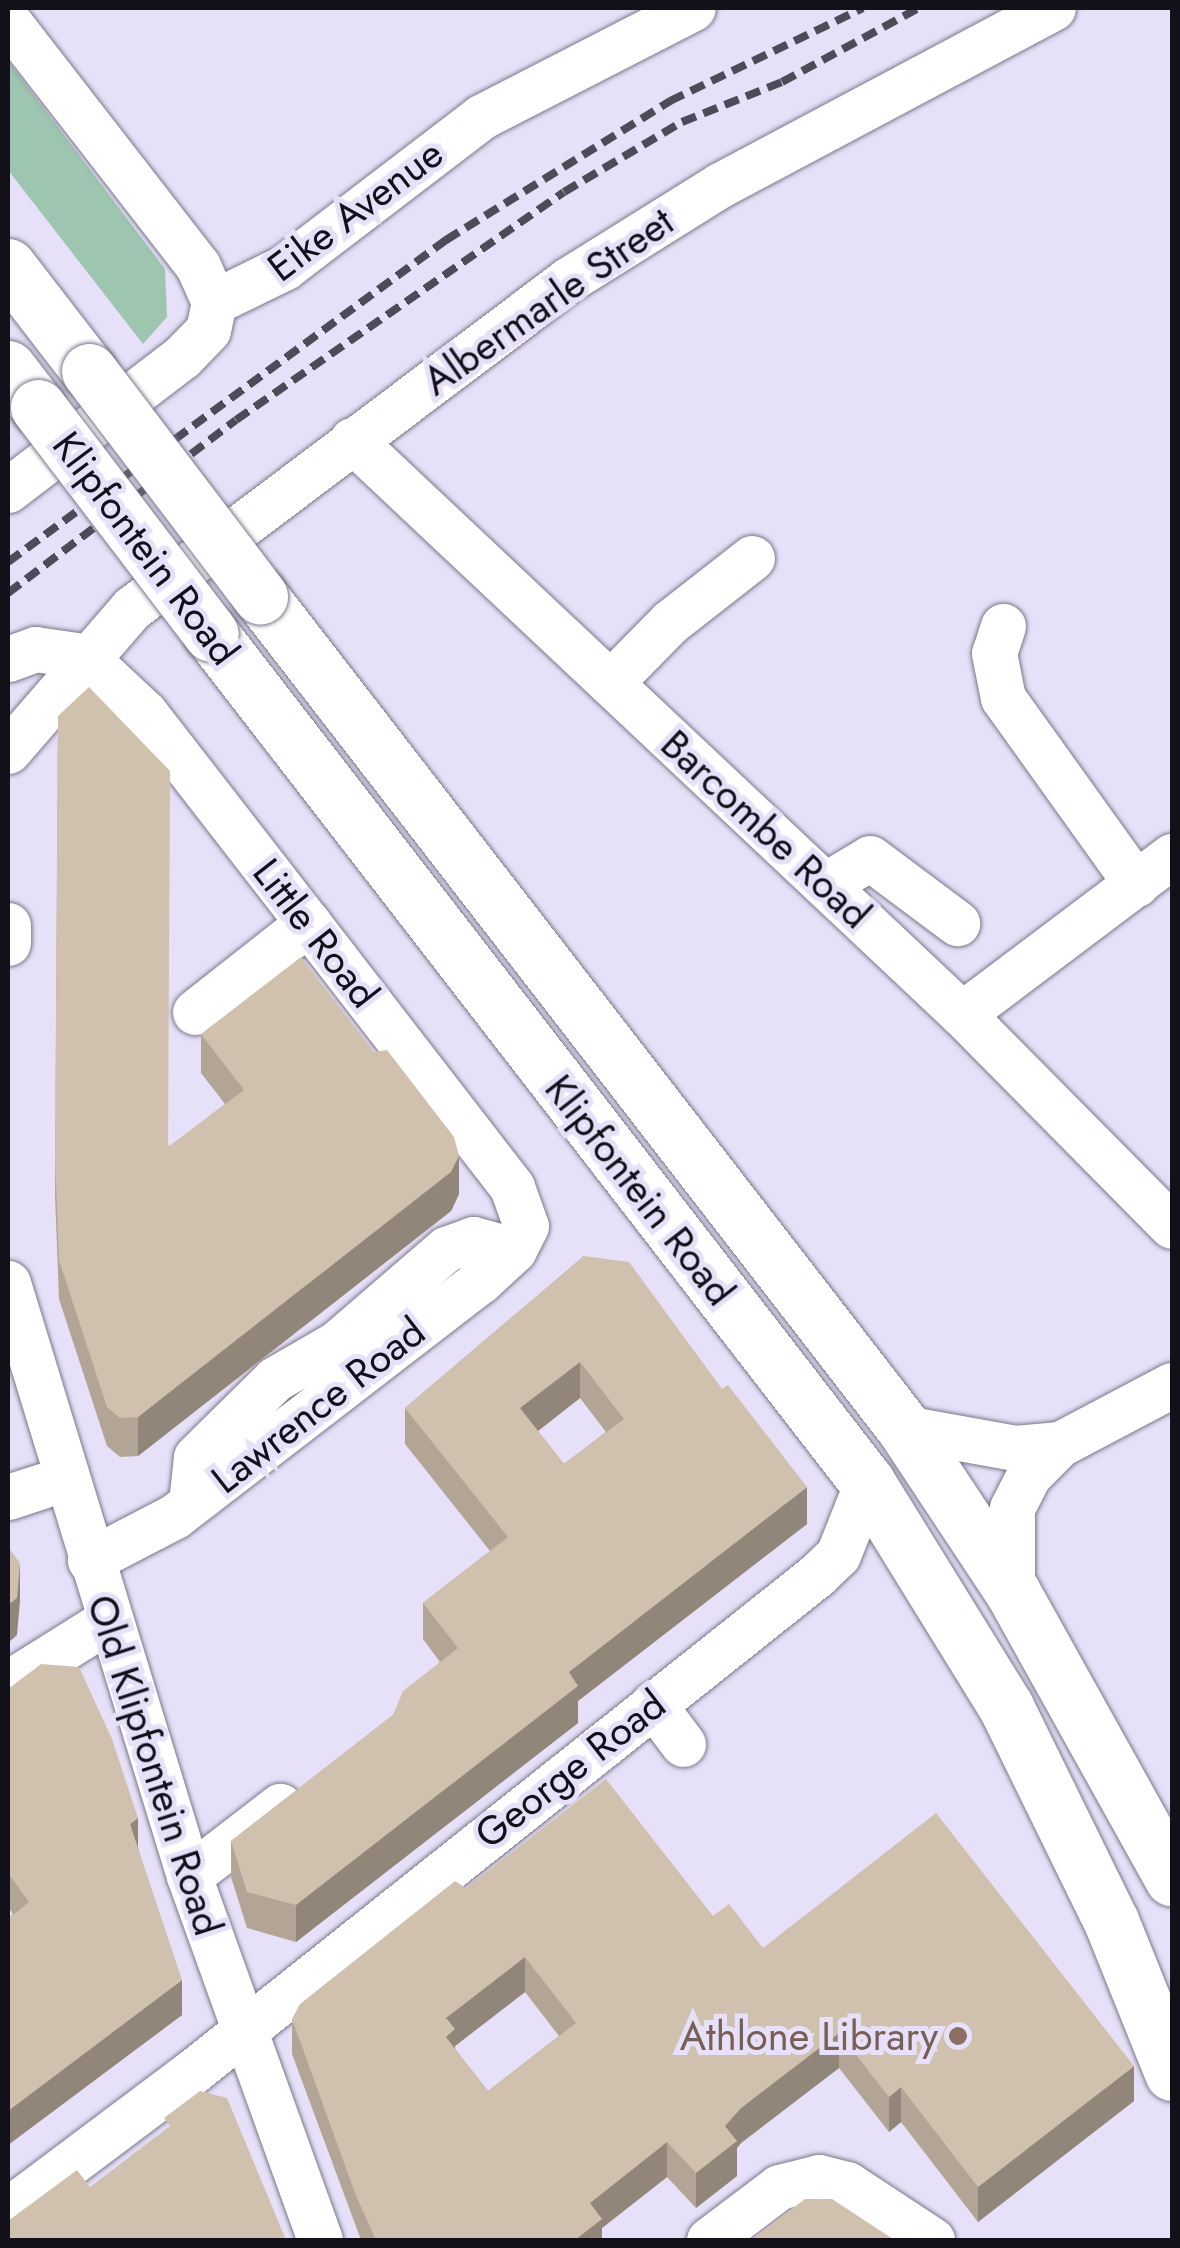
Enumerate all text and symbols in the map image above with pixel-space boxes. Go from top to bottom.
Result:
street label: Eike Avenue [258,129,452,291]
street label: Albermarle Street [414,197,682,405]
street label: Klipfontein Road [43,422,249,674]
street label: Barcombe Road [651,720,881,938]
street label: Little Road [243,849,389,1017]
street label: Klipfontein Road [535,1065,745,1315]
street label: Lawrence Road [202,1307,434,1503]
street label: Old Klipfontein Road [77,1589,233,1941]
street label: George Road [465,1680,675,1858]
place label: Athlone Library [680,2012,938,2060]
marker: Athlone Library [947,2025,969,2047]

